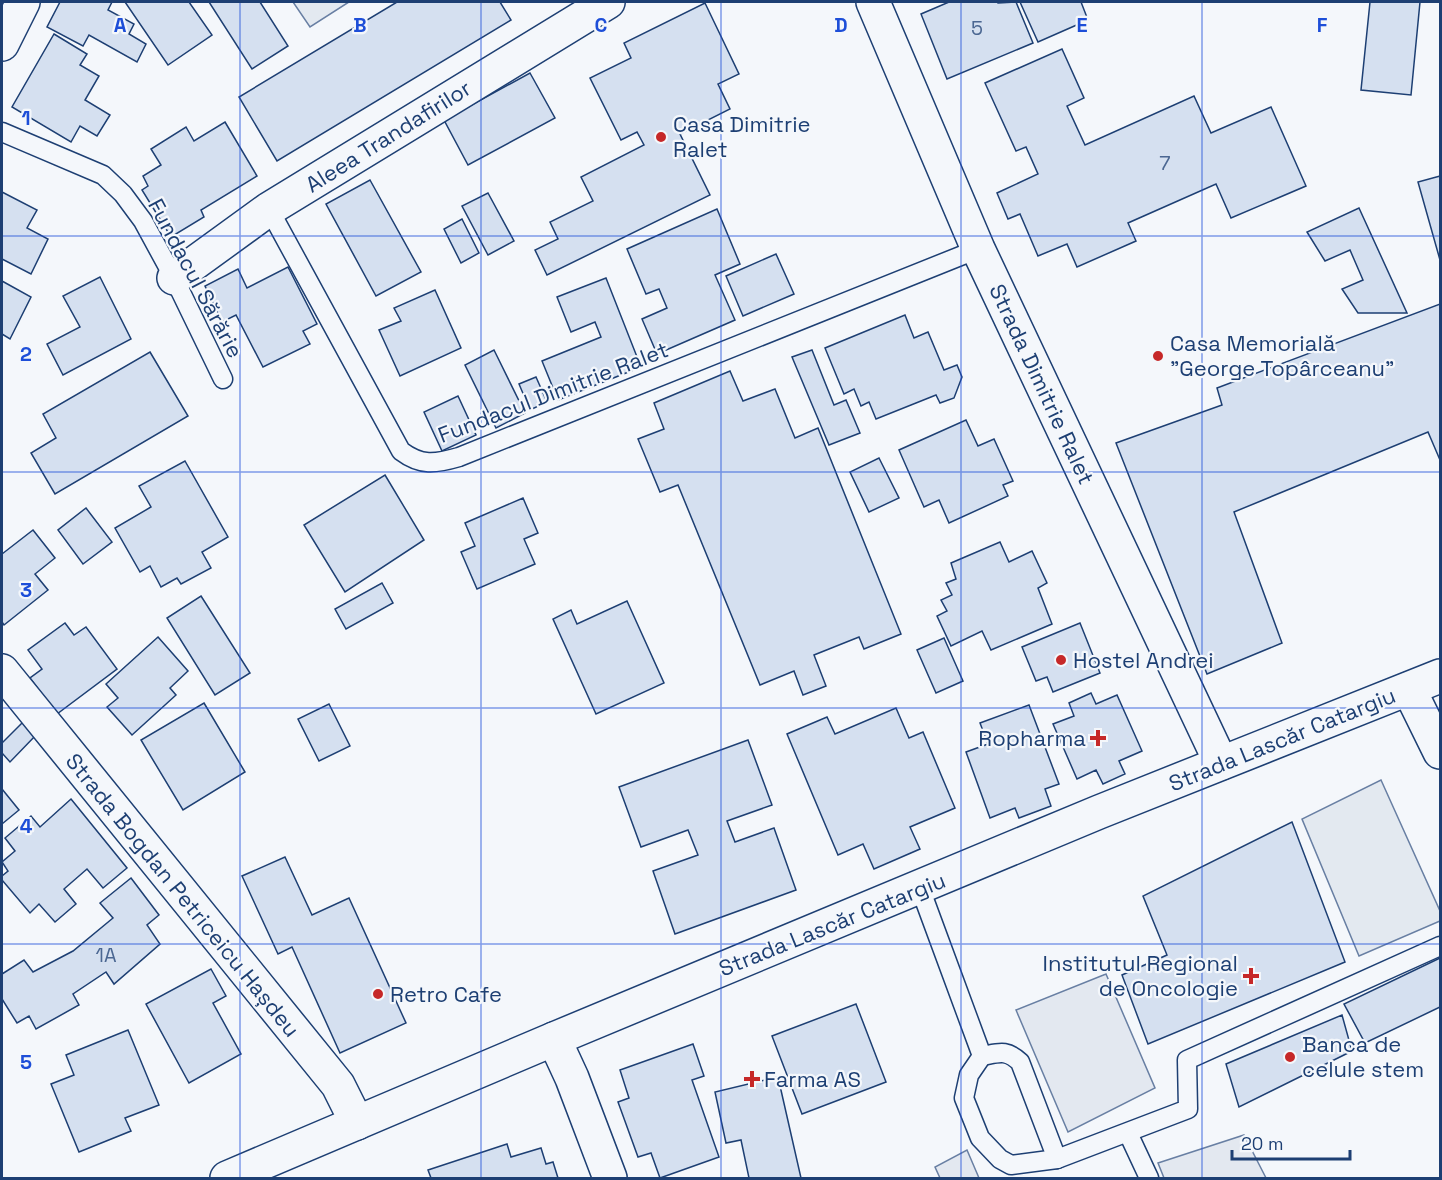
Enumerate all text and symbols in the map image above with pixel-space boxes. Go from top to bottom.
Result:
text: A [114,12,127,38]
text: B [353,12,367,38]
text: C [595,12,608,38]
text: D [834,12,848,38]
text: E [1076,12,1088,38]
text: F [1317,12,1328,38]
house number: 5 [971,15,983,41]
street label: Aleea Trandafirilor [300,74,476,198]
text: 1 [21,105,31,131]
place label: Casa Dimitrie Ralet [673,110,811,163]
marker: Casa Dimitrie Ralet [654,130,668,144]
house number: 7 [1159,150,1171,176]
street label: Fundacul Sărărie [142,194,250,362]
street label: Strada Dimitrie Ralet [983,279,1101,489]
place label: Casa Memorială "George Topârceanu" [1170,329,1394,382]
street label: Fundacul Dimitrie Ralet [434,335,672,449]
text: 2 [20,341,32,367]
marker: Casa Memorială "George Topârceanu" [1151,349,1165,363]
text: 3 [20,577,32,603]
place label: Hostel Andrei [1073,646,1214,674]
marker: Hostel Andrei [1054,653,1068,667]
street label: Strada Lascăr Catargiu [1165,681,1399,797]
place label: Ropharma [978,724,1086,752]
marker: Ropharma [1091,731,1105,745]
street label: Strada Bogdan Petriceicu Hașdeu [60,747,306,1043]
text: 4 [20,813,33,839]
street label: Strada Lascăr Catargiu [715,866,949,982]
house number: 1A [96,942,117,968]
place label: Institutul Regional de Oncologie [1043,949,1238,1002]
marker: Institutul Regional de Oncologie [1242,967,1260,985]
place label: Retro Cafe [390,980,502,1008]
marker: Retro Cafe [371,987,385,1001]
place label: Banca de celule stem [1302,1030,1424,1083]
text: 5 [20,1049,32,1075]
marker: Banca de celule stem [1283,1050,1297,1064]
place label: Farma AS [764,1065,861,1093]
marker: Farma AS [745,1072,759,1086]
scale bar [1232,1123,1350,1161]
text: 20 m [1241,1132,1284,1155]

